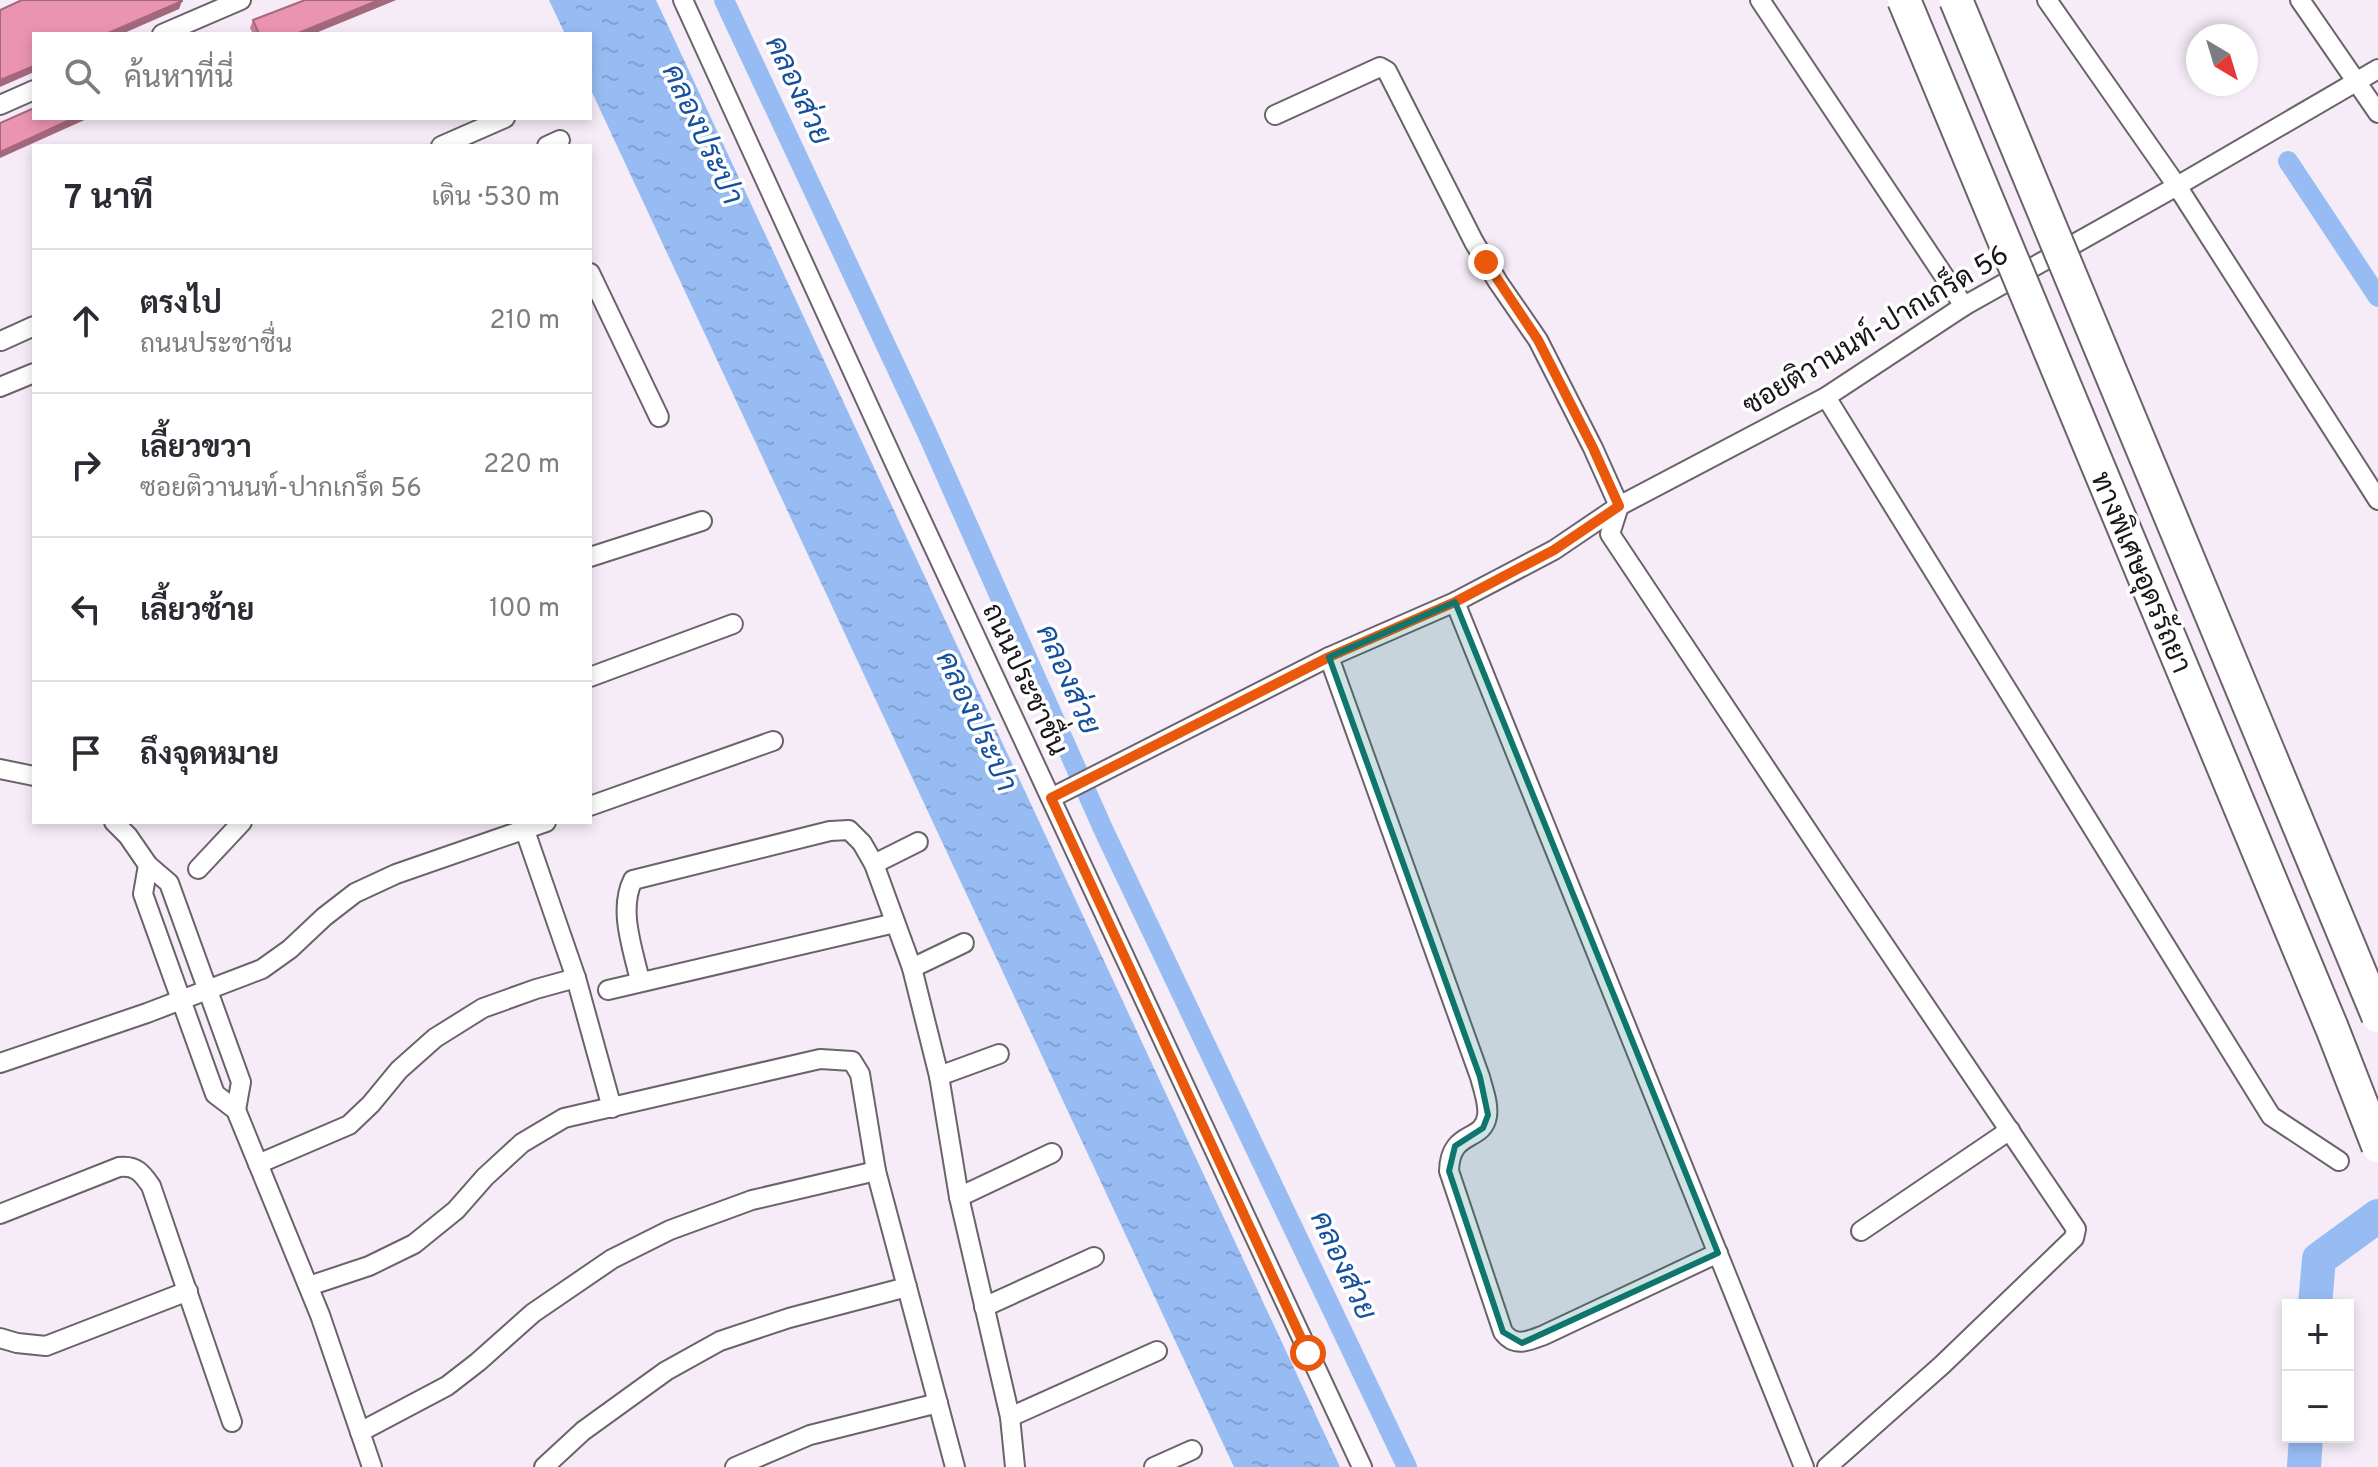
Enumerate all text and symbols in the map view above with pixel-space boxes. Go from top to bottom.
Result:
north arrow [2186,24,2258,96]
water label: คลองส่วย [755,30,840,152]
search box [32,32,592,120]
icon: search [60,54,104,98]
water label: คลองประปา [652,59,749,211]
text: ค้นหาที่นี่ [124,61,234,98]
text: 7 นาที [64,178,153,221]
text: เดิน · 530 m [431,182,560,215]
street label: ซอยติวานนท์-ปากเกร็ด 56 [1735,234,2016,425]
route end [1468,244,1504,280]
text: ตรงไป [140,287,222,324]
icon: ahead [64,299,108,343]
text: 210 m [490,305,560,338]
text: ถนนประชาชื่น [140,329,292,362]
text: เลี้ยวขวา [140,431,252,468]
icon: right [64,443,108,487]
text: 220 m [483,449,560,482]
street label: ทางพิเศษอุดรรัถยา [2081,466,2201,679]
text: ซอยติวานนท์-ปากเกร็ด 56 [140,473,422,506]
icon: left [64,587,108,631]
text: 100 m [489,593,560,626]
text: เลี้ยวซ้าย [140,594,254,631]
street label: ถนนประชาชื่น [972,594,1082,762]
water label: คลองส่วย [1026,618,1109,741]
water label: คลองประปา [926,646,1023,798]
icon: arrive [64,731,108,775]
text: ถึงจุดหมาย [140,738,279,775]
water label: คลองส่วย [1300,1205,1385,1327]
map controls [2282,1299,2354,1443]
button: + [2282,1299,2354,1371]
route start [1290,1335,1326,1371]
button: − [2282,1371,2354,1443]

